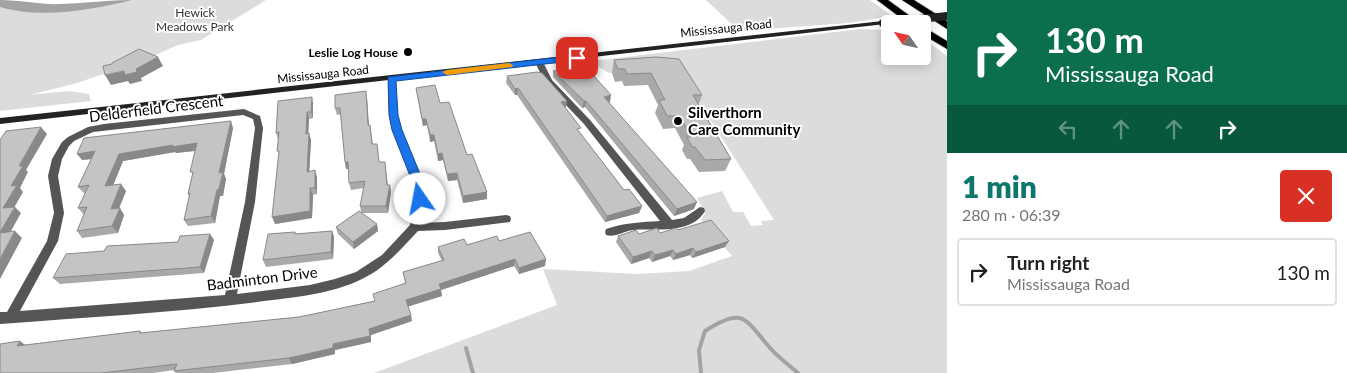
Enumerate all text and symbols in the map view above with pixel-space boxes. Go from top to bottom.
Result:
park label: Hewick Meadows Park [156,5,235,34]
north arrow [881,15,931,65]
map controls [881,15,931,65]
street label: Mississauga Road [679,16,773,40]
text: 130 m [1045,18,1144,60]
icon: right [962,20,1027,85]
pin [556,37,598,79]
icon: arrive [563,44,591,72]
place label: Leslie Log House [309,45,399,60]
marker: Leslie Log House [402,46,414,58]
text: Mississauga Road [1045,60,1214,87]
street label: Mississauga Road [276,62,370,86]
street label: Delderfield Crescent [88,91,225,125]
place label: Silverthorn Care Community [688,103,800,138]
marker: Silverthorn Care Community [672,115,684,127]
icon: left [1054,115,1082,143]
icon: ahead [1107,115,1135,143]
icon: ahead [1160,115,1188,143]
icon: right [1213,115,1241,143]
text: 1 min [962,168,1037,204]
button: close [1280,170,1332,222]
position arrow [393,172,445,224]
text: 280 m · 06:39 [962,205,1061,224]
text: Turn right [1007,251,1089,274]
icon: right [964,258,992,286]
text: 130 m [1276,261,1330,284]
street label: Badminton Drive [206,262,318,294]
text: Mississauga Road [1007,274,1130,293]

